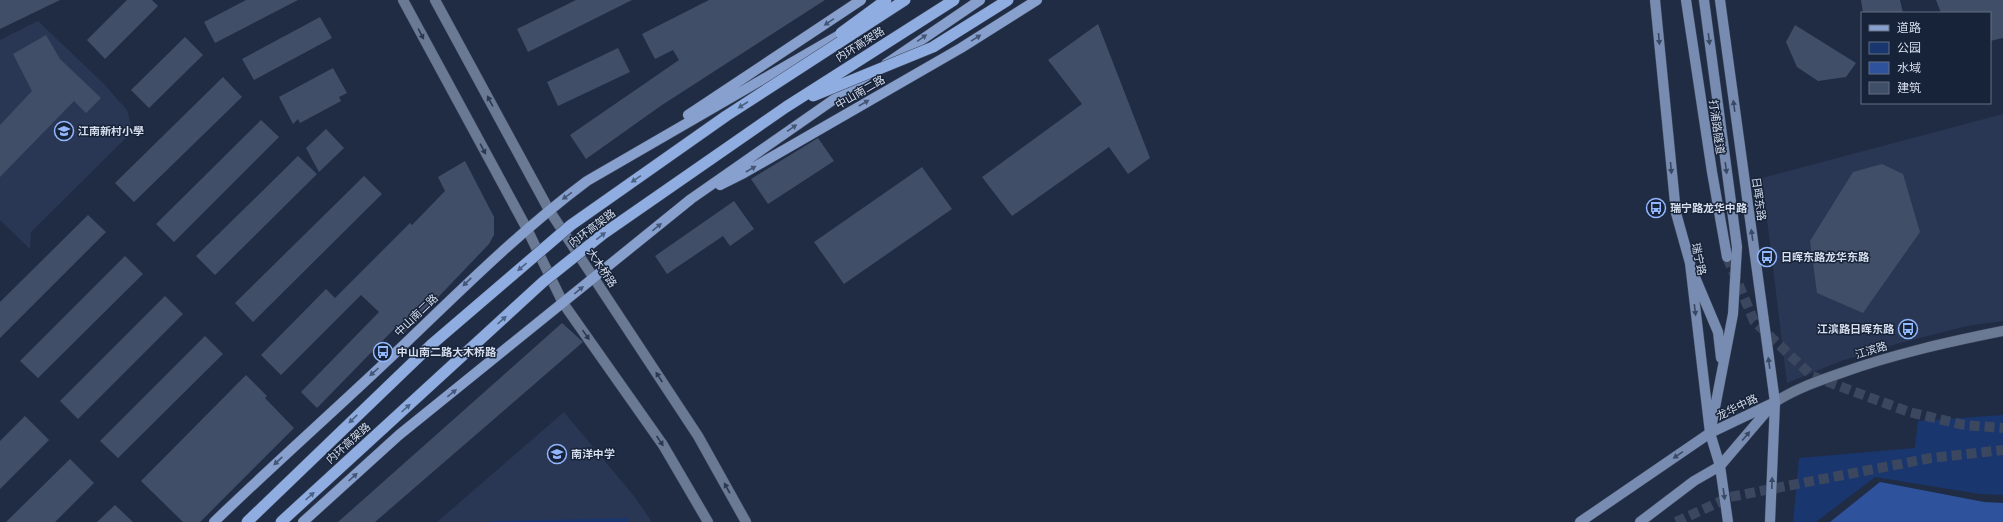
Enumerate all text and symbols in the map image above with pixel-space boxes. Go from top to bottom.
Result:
legend [1861,12,1991,104]
one-way arrow [824,18,834,26]
text: 道路 [1897,20,1921,35]
street label: 内环高架路 [833,23,887,64]
one-way arrow [418,28,425,40]
one-way arrow [1656,33,1662,45]
one-way arrow [1706,33,1712,45]
one-way arrow [917,34,927,42]
one-way arrow [970,35,982,42]
text: 公园 [1897,40,1921,55]
text: 水域 [1897,60,1921,75]
street label: 中山南二路 [833,72,887,111]
text: 建筑 [1897,80,1921,95]
one-way arrow [487,96,493,107]
street label: 打浦路隧道 [1707,99,1728,155]
one-way arrow [858,100,869,107]
one-way arrow [1731,100,1737,112]
one-way arrow [738,101,748,109]
school or university icon: 江南新村小學 [53,120,75,142]
place label: 江南新村小學 [78,124,144,137]
one-way arrow [787,124,798,132]
one-way arrow [480,143,487,154]
one-way arrow [1723,161,1729,174]
one-way arrow [1668,162,1675,174]
one-way arrow [745,165,757,172]
one-way arrow [631,175,642,183]
street label: 日晖东路 [1750,176,1769,222]
one-way arrow [562,192,572,200]
bus stop icon: 瑞宁路龙华中路 [1645,197,1667,219]
place label: 瑞宁路龙华中路 [1670,201,1748,214]
street label: 内环高架路 [566,206,618,249]
one-way arrow [651,222,662,231]
one-way arrow [1749,229,1755,241]
one-way arrow [595,232,606,240]
street label: 瑞宁路 [1690,241,1709,276]
street label: 大木桥路 [585,246,620,290]
bus stop icon: 日晖东路龙华东路 [1756,246,1778,268]
place label: 日晖东路龙华东路 [1781,250,1870,263]
one-way arrow [517,262,528,271]
one-way arrow [462,277,472,287]
one-way arrow [573,286,584,295]
street label: 中山南二路 [391,291,440,338]
one-way arrow [1692,304,1698,316]
one-way arrow [497,315,507,325]
bus stop icon: 江滨路日晖东路 [1897,318,1919,340]
place label: 江滨路日晖东路 [1817,322,1895,335]
one-way arrow [582,330,590,340]
street label: 江滨路 [1853,338,1889,361]
bus stop icon: 中山南二路大木桥路 [372,341,394,363]
place label: 中山南二路大木桥路 [397,345,497,358]
one-way arrow [1766,357,1772,370]
one-way arrow [369,368,379,377]
one-way arrow [655,372,663,382]
one-way arrow [446,388,457,397]
street label: 龙华中路 [1714,391,1759,422]
one-way arrow [401,403,411,413]
one-way arrow [348,415,358,424]
street label: 内环高架路 [323,419,372,466]
one-way arrow [1741,431,1750,442]
one-way arrow [656,436,664,447]
school or university icon: 南洋中学 [546,443,568,465]
place label: 南洋中学 [571,447,615,460]
one-way arrow [1673,451,1683,459]
one-way arrow [273,456,283,466]
one-way arrow [348,472,358,482]
one-way arrow [1768,477,1775,489]
one-way arrow [723,482,730,494]
one-way arrow [1721,488,1727,500]
one-way arrow [305,491,315,500]

